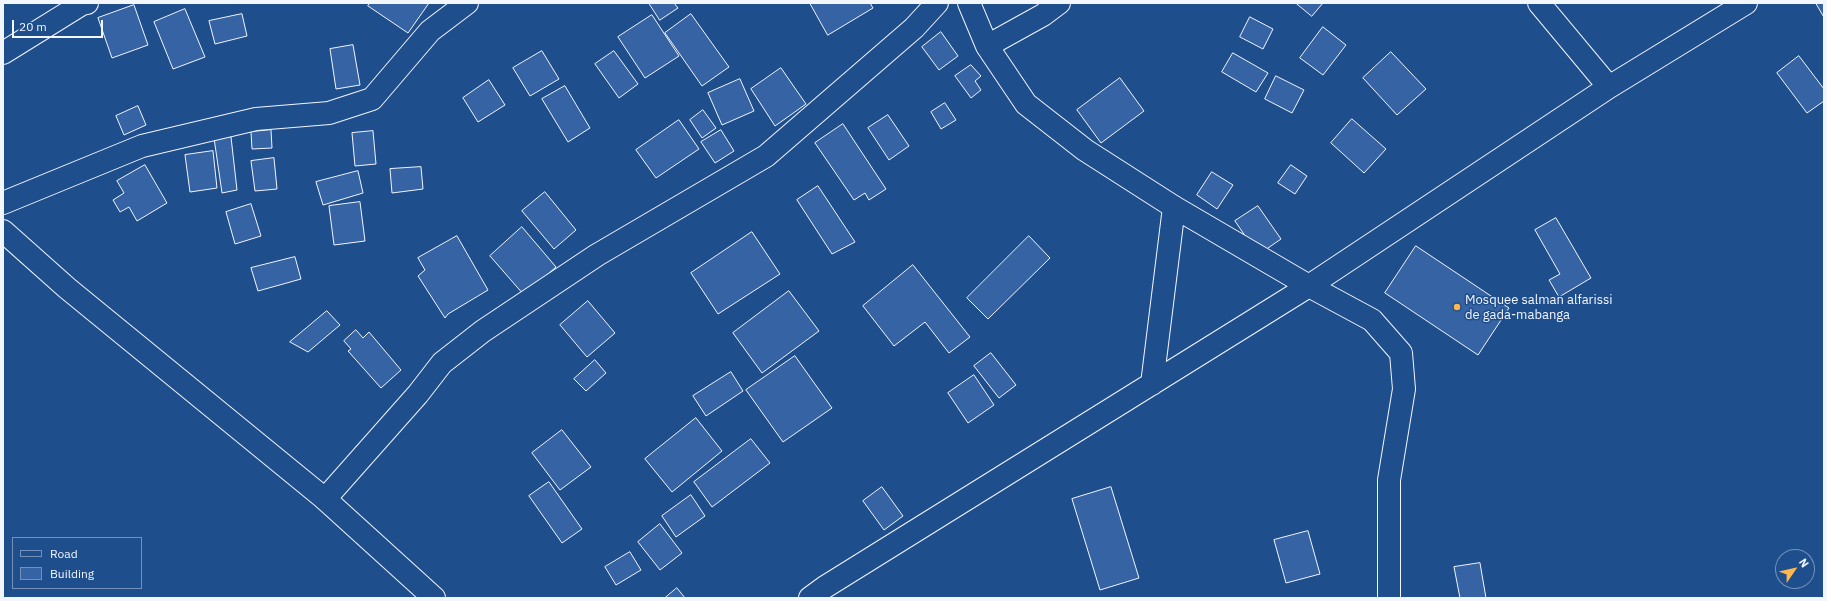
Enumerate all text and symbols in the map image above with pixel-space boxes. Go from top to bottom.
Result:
scale bar [14,12,105,38]
text: 20 m [19,19,47,34]
place label: Mosquee salman alfarissi de gada-mabanga [1465,292,1612,323]
marker: Mosquee salman alfarissi de gada-mabanga [1452,302,1462,312]
legend [12,537,142,589]
text: Road [50,546,78,561]
north arrow [1775,549,1815,589]
text: N [1796,556,1812,570]
text: Building [50,566,94,581]

